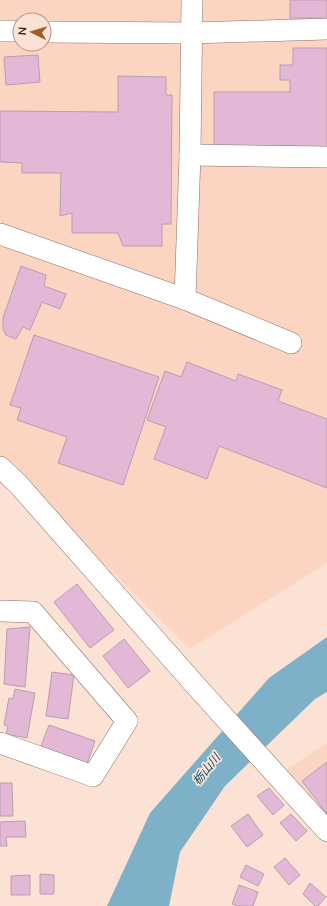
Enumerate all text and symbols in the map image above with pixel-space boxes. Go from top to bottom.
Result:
north arrow [12,12,52,52]
text: N [15,26,29,36]
water label: 栃山川 [189,749,224,788]

